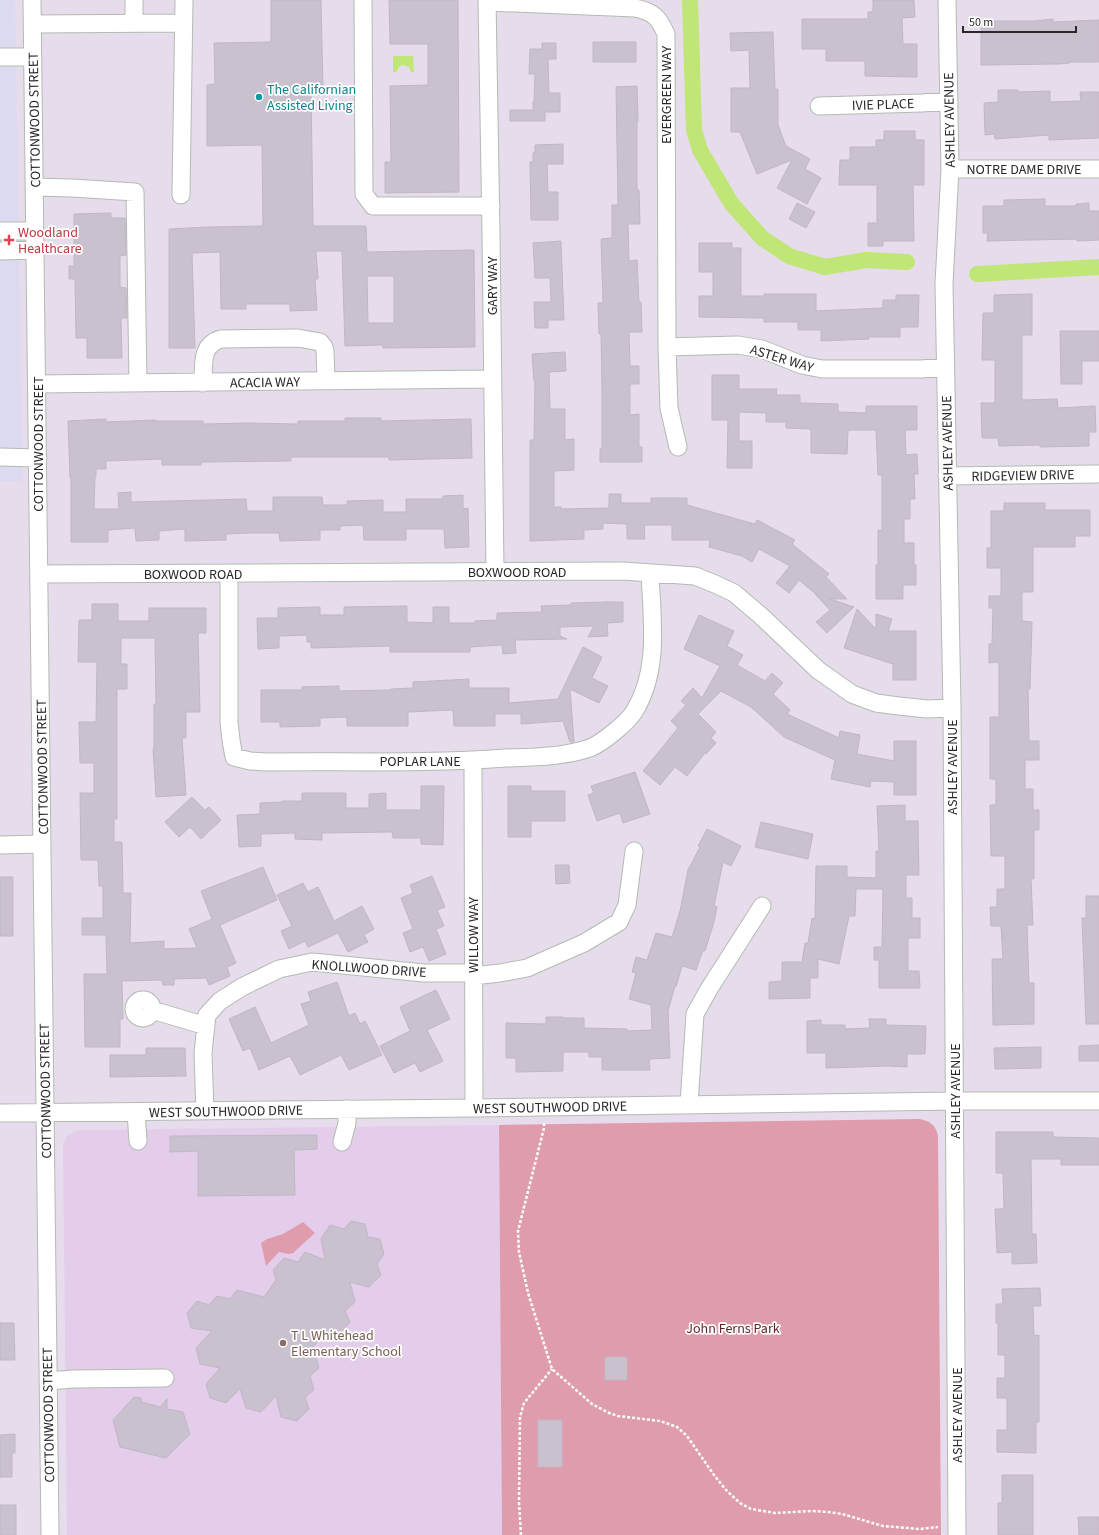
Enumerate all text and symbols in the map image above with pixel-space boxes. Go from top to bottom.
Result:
scale bar [963,8,1076,34]
text: 50 m [969,14,993,31]
street label: EVERGREEN WAY [657,46,677,144]
street label: COTTONWOOD STREET [24,52,46,188]
street label: ASHLEY AVENUE [939,72,961,168]
place label: The Californian Assisted Living [267,80,356,116]
marker: The Californian Assisted Living [254,92,264,102]
street label: IVIE PLACE [852,94,915,116]
street label: NOTRE DAME DRIVE [967,160,1081,180]
place label: Woodland Healthcare [18,223,82,259]
marker: Woodland Healthcare [3,234,15,246]
street label: GARY WAY [483,256,503,315]
street label: ASTER WAY [747,340,816,378]
street label: ACACIA WAY [230,372,301,394]
street label: COTTONWOOD STREET [29,376,49,512]
street label: ASHLEY AVENUE [937,395,959,491]
street label: RIDGEVIEW DRIVE [971,465,1075,487]
street label: BOXWOOD ROAD [468,563,566,583]
street label: BOXWOOD ROAD [144,565,242,585]
street label: COTTONWOOD STREET [32,699,54,835]
street label: ASHLEY AVENUE [943,719,963,815]
street label: POPLAR LANE [379,752,461,772]
street label: WILLOW WAY [464,897,484,973]
street label: KNOLLWOOD DRIVE [311,955,427,983]
street label: COTTONWOOD STREET [35,1023,57,1159]
street label: ASHLEY AVENUE [946,1043,966,1139]
street label: WEST SOUTHWOOD DRIVE [473,1097,627,1119]
street label: WEST SOUTHWOOD DRIVE [149,1101,303,1123]
park label: John Ferns Park [686,1319,780,1339]
place label: T L Whitehead Elementary School [291,1326,402,1362]
marker: T L Whitehead Elementary School [278,1338,288,1348]
street label: COTTONWOOD STREET [38,1347,60,1483]
street label: ASHLEY AVENUE [948,1367,968,1463]

